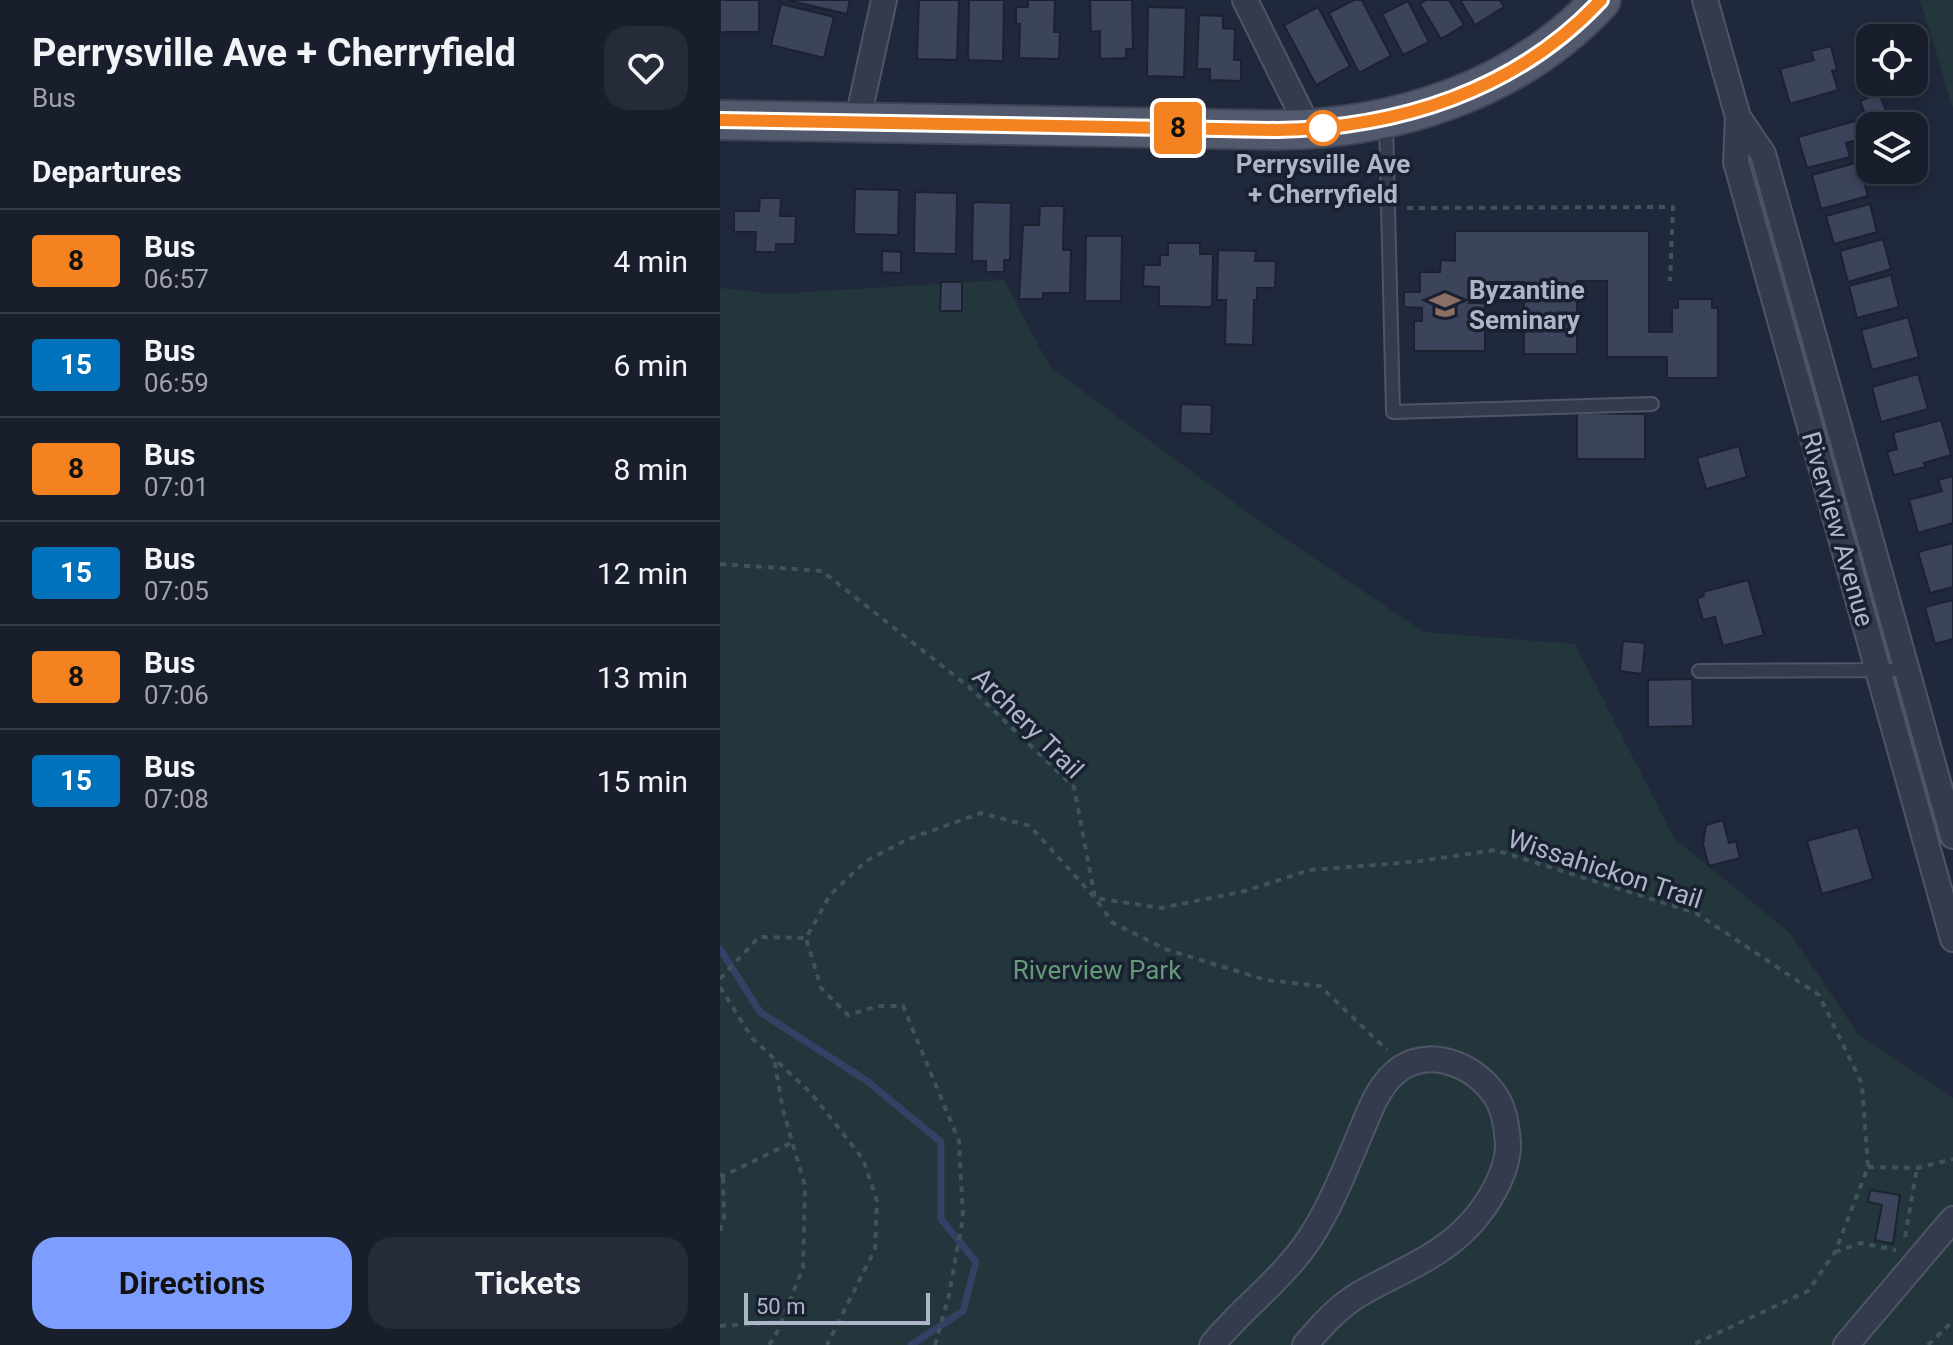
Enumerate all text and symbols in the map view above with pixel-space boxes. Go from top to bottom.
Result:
map controls [1856,24,1928,184]
button: locate [1856,24,1928,96]
button: heart [604,26,688,110]
text: Perrysville Ave + Cherryfield [32,31,516,75]
text: Bus [32,83,76,113]
line badge: 8 [1152,102,1204,154]
text: 8 [1170,111,1186,144]
marker: Perrysville Ave + Cherryfield [1306,111,1340,145]
button: layers [1856,112,1928,184]
place label: Perrysville Ave + Cherryfield [1236,149,1410,209]
text: Departures [32,154,182,189]
text: Bus [144,229,195,264]
text: 8 [68,244,84,277]
text: 4 min [614,244,688,279]
text: 06:57 [144,264,209,294]
place label: Byzantine Seminary [1469,275,1585,335]
school or university icon: Byzantine Seminary [1428,288,1462,322]
text: Bus [144,333,195,368]
text: 15 [60,348,92,381]
text: 6 min [614,348,688,383]
text: 06:59 [144,368,209,398]
street label: Riverview Avenue [1796,428,1880,630]
text: Bus [144,437,195,472]
text: 8 [68,452,84,485]
text: 8 min [614,452,688,487]
text: 07:01 [144,472,209,502]
text: Bus [144,541,195,576]
text: 15 [60,556,92,589]
text: 12 min [597,556,688,591]
text: 07:05 [144,576,209,606]
text: Bus [144,645,195,680]
text: 8 [68,660,84,693]
text: 13 min [597,660,688,695]
street label: Archery Trail [966,661,1090,785]
text: 07:06 [144,680,209,710]
text: Bus [144,749,195,784]
text: 15 [60,764,92,797]
text: 15 min [597,764,688,799]
text: 07:08 [144,784,209,814]
street label: Wissahickon Trail [1504,823,1706,915]
park label: Riverview Park [1013,955,1182,985]
button: Directions [32,1237,352,1329]
button: Tickets [368,1237,688,1329]
scale bar [744,1289,930,1325]
text: 50 m [756,1294,805,1319]

